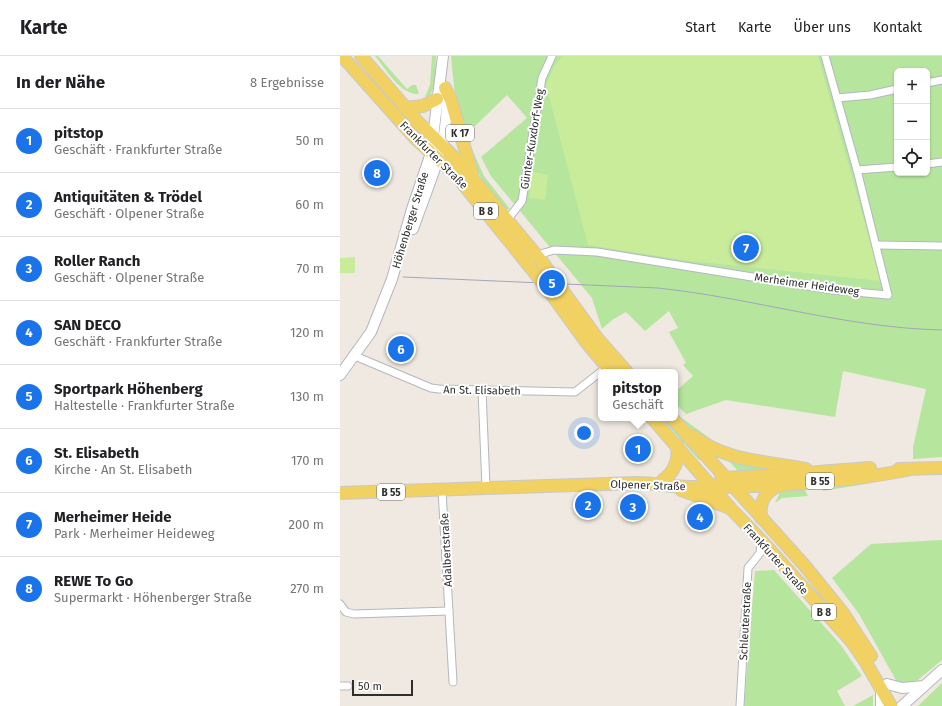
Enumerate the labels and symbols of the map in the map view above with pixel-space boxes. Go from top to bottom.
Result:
street label: Günter-Kuxdorf-Weg [518,88,547,190]
street label: Frankfurter Straße [397,119,470,192]
road number: K 17 [446,125,474,141]
pin: 8 [364,158,390,188]
street label: Höhenberger Straße [390,170,431,270]
road number: B 8 [474,203,498,219]
pin: 7 [733,233,759,263]
pin: 5 [539,268,565,298]
street label: Merheimer Heideweg [754,271,860,298]
pin: 6 [388,334,414,364]
street label: An St. Elisabeth [443,383,521,398]
your location [574,423,594,443]
pin: 1 [625,434,651,464]
road number: B 55 [806,473,834,489]
street label: Olpener Straße [610,478,686,493]
road number: B 55 [377,484,405,500]
pin: 2 [575,490,601,520]
pin: 3 [620,492,646,522]
pin: 4 [687,502,713,532]
street label: Adalbertstraße [438,513,455,587]
street label: Frankfurter Straße [740,521,811,597]
street label: Schleuterstraße [737,581,754,661]
road number: B 8 [812,604,836,620]
scale bar [352,678,413,697]

